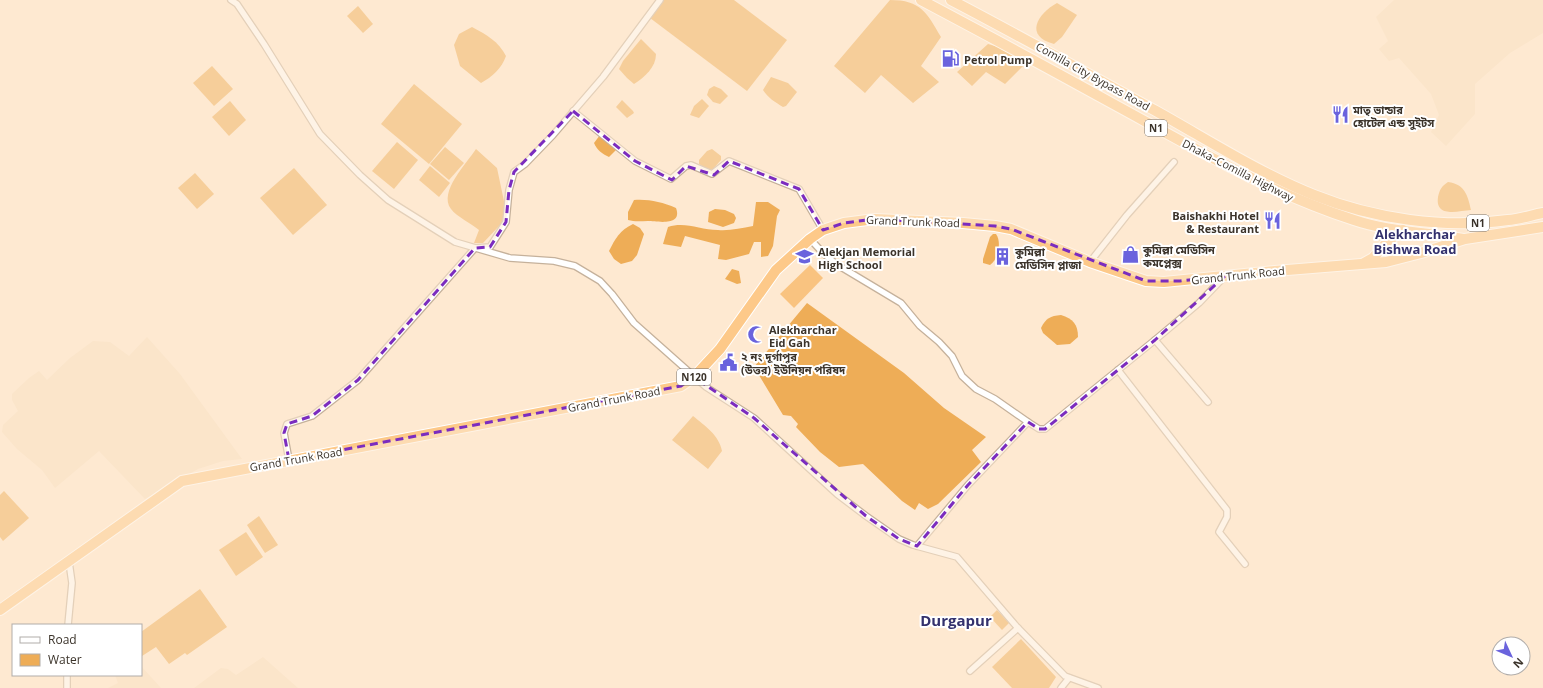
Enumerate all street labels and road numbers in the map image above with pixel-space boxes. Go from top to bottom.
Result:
street label: Comilla City Bypass Road [1033,38,1153,114]
road number: N1 [1145,120,1167,136]
street label: Dhaka–Comilla Highway [1180,135,1297,205]
street label: Grand Trunk Road [866,212,960,230]
road number: N1 [1467,215,1489,231]
street label: Grand Trunk Road [1191,263,1285,287]
road number: N120 [677,369,711,385]
street label: Grand Trunk Road [566,383,662,415]
street label: Grand Trunk Road [248,443,344,475]

